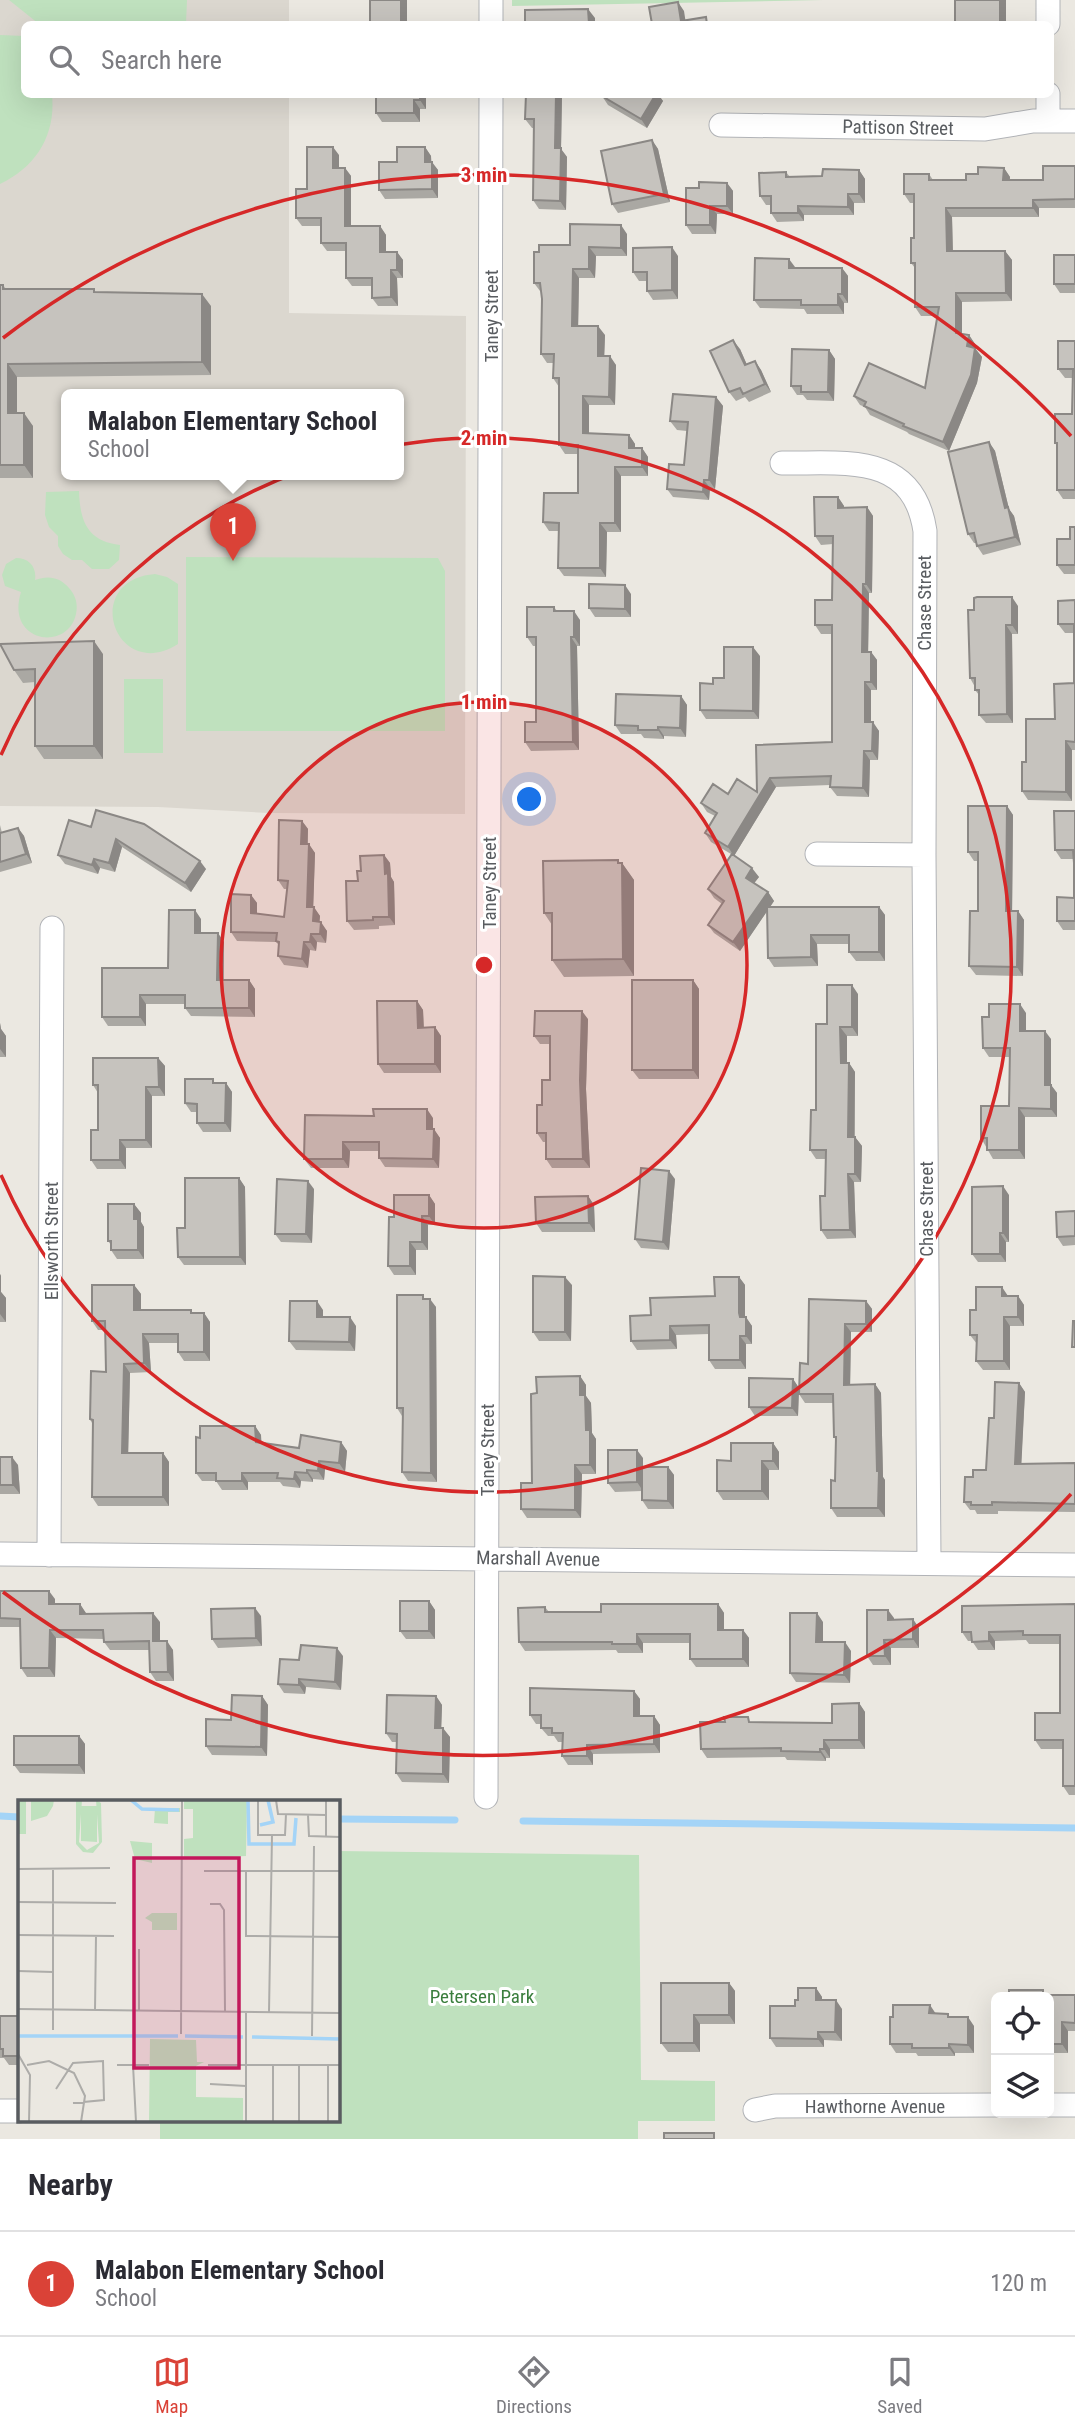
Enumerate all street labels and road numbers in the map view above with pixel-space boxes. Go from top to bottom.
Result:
street label: Pattison Street [842,115,954,140]
street label: Taney Street [480,270,503,362]
street label: Chase Street [913,555,936,651]
street label: Taney Street [478,837,501,929]
street label: Chase Street [915,1161,938,1257]
street label: Ellsworth Street [40,1182,63,1300]
street label: Taney Street [476,1404,499,1496]
street label: Marshall Avenue [476,1546,600,1571]
street label: Hawthorne Avenue [805,2095,945,2118]

